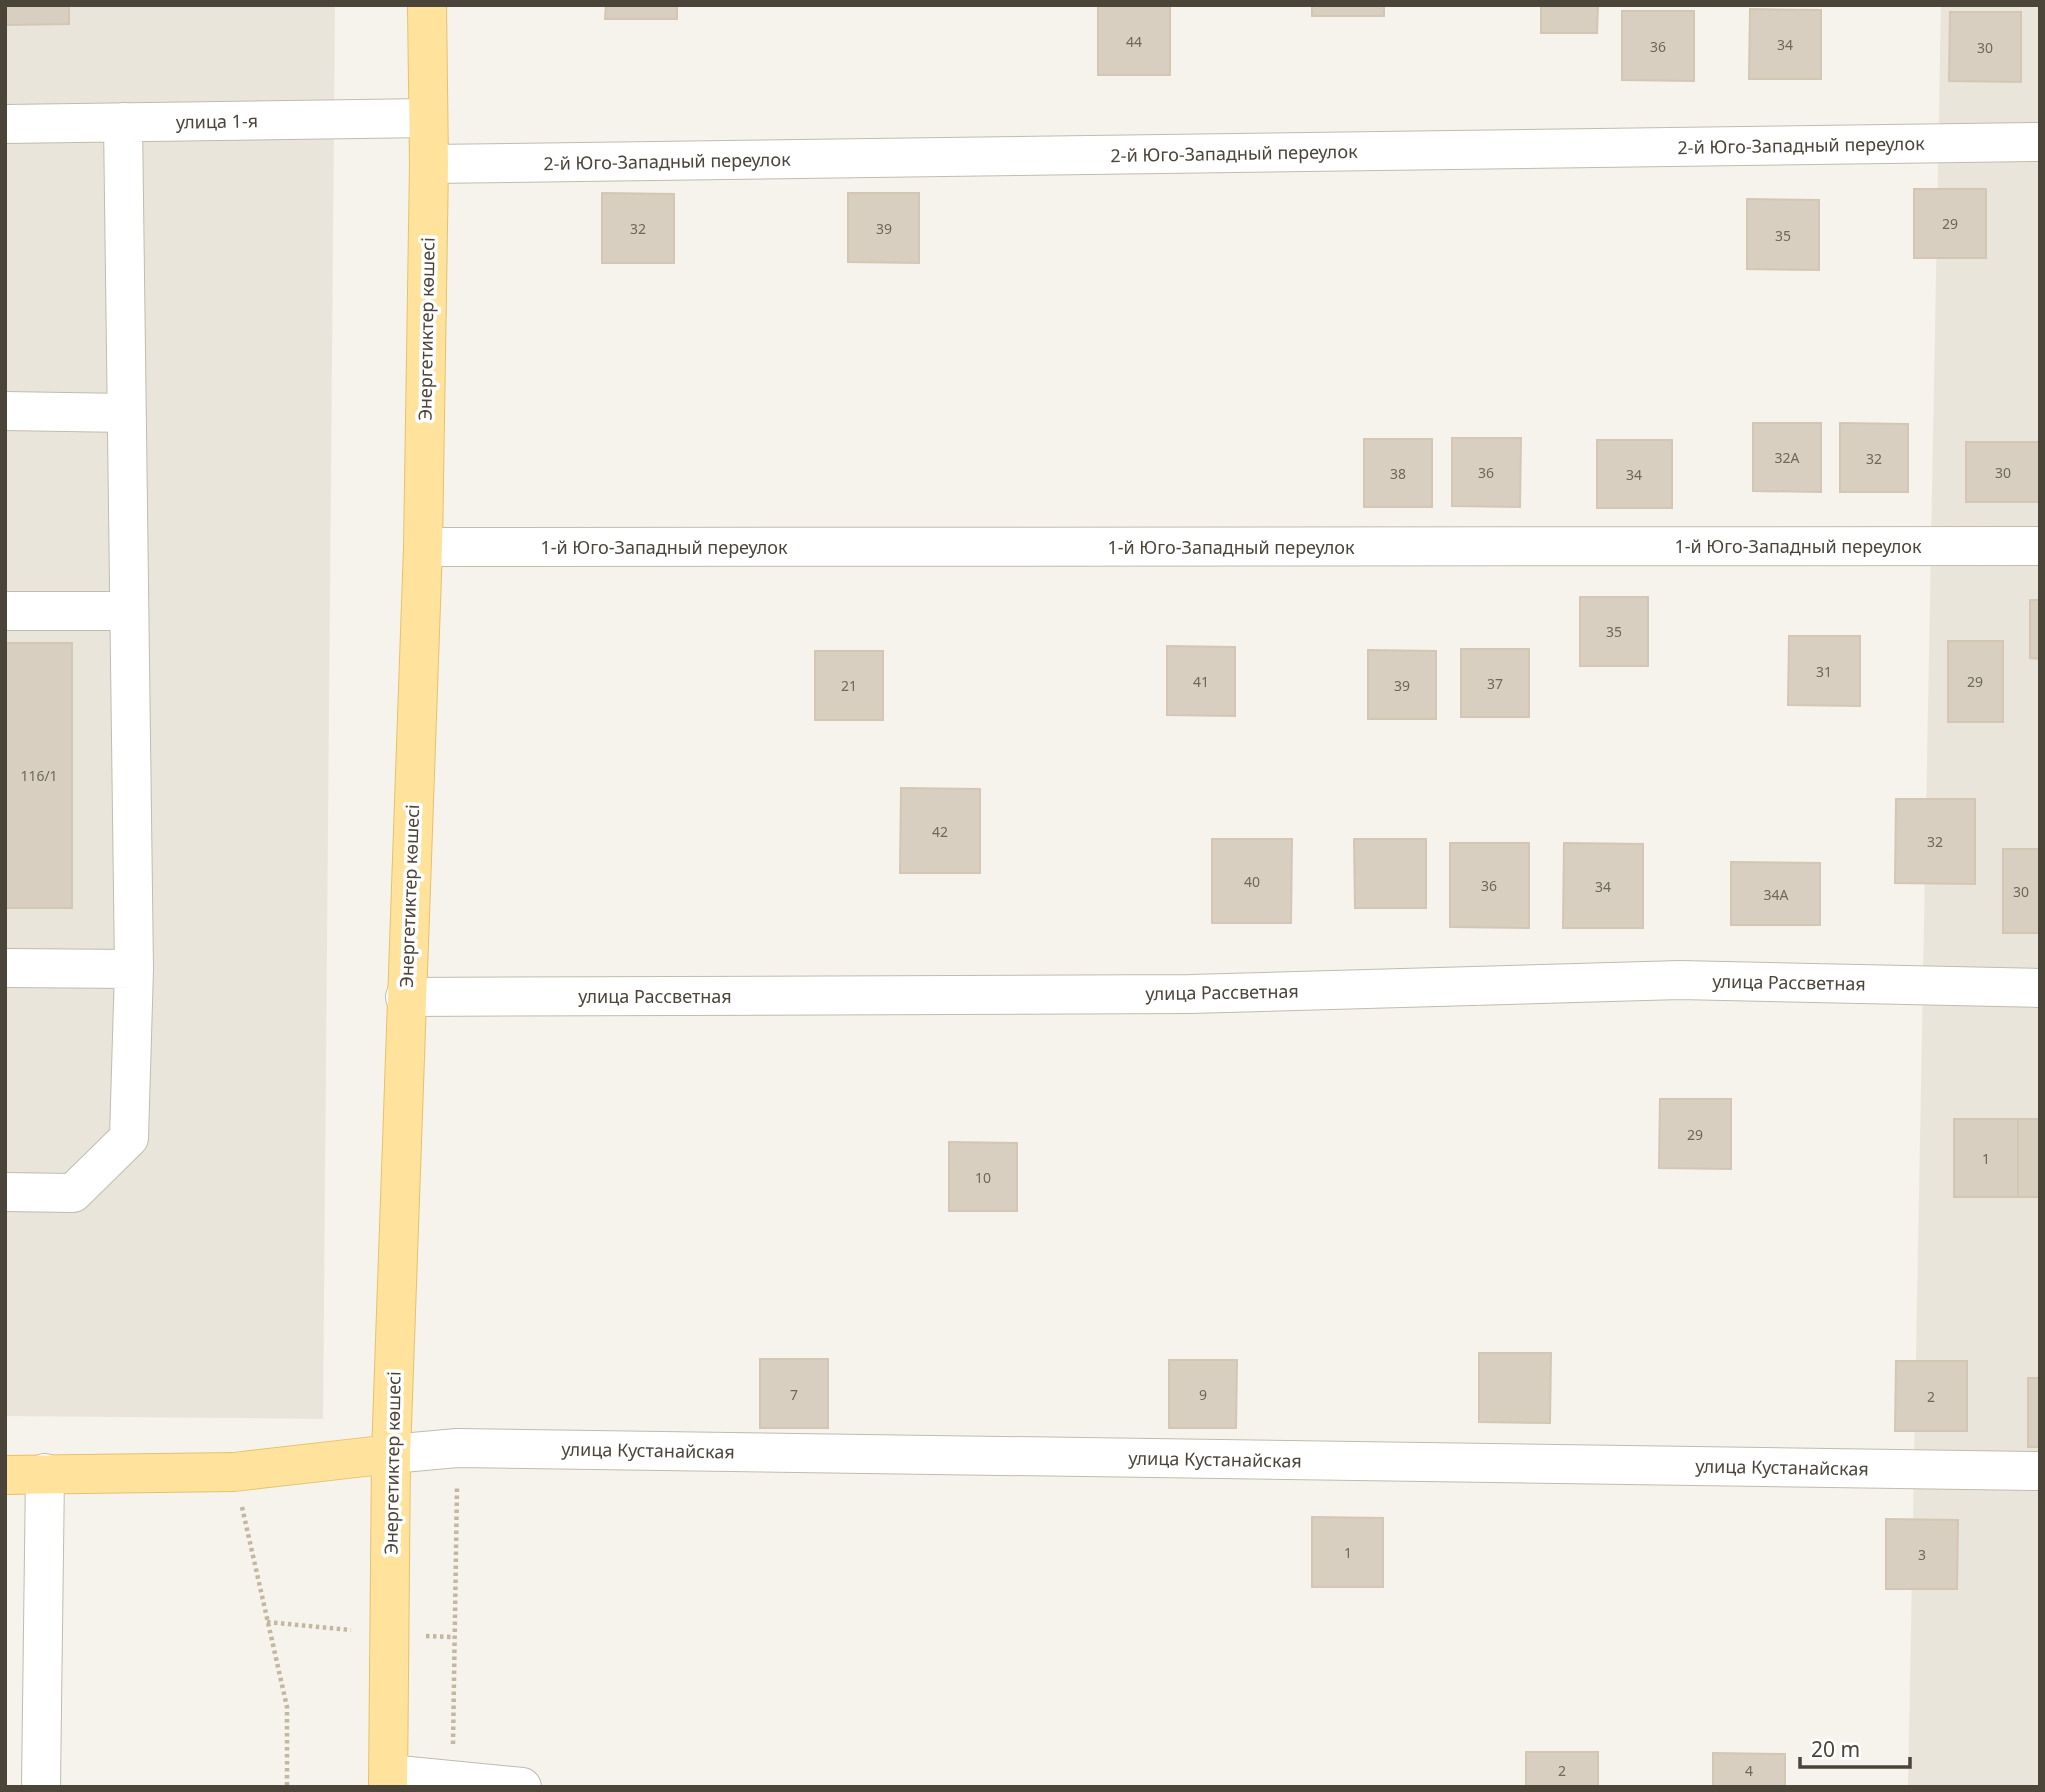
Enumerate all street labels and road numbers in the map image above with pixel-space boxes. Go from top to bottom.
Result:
street label: улица 1-я [176,108,258,134]
street label: 2-й Юго-Западный переулок [1677,131,1925,159]
street label: 2-й Юго-Западный переулок [1110,139,1358,167]
street label: 2-й Юго-Западный переулок [543,147,791,175]
street label: Энергетиктер көшесі [412,237,440,421]
street label: 1-й Юго-Западный переулок [1674,534,1922,558]
street label: 1-й Юго-Западный переулок [540,535,788,559]
street label: 1-й Юго-Западный переулок [1107,535,1355,559]
street label: Энергетиктер көшесі [394,804,424,988]
street label: улица Рассветная [1712,969,1866,995]
street label: улица Рассветная [1145,979,1299,1005]
street label: улица Рассветная [578,984,732,1008]
street label: Энергетиктер көшесі [378,1371,406,1555]
street label: улица Кустанайская [561,1436,735,1464]
street label: улица Кустанайская [1128,1445,1302,1473]
street label: улица Кустанайская [1695,1453,1869,1481]

